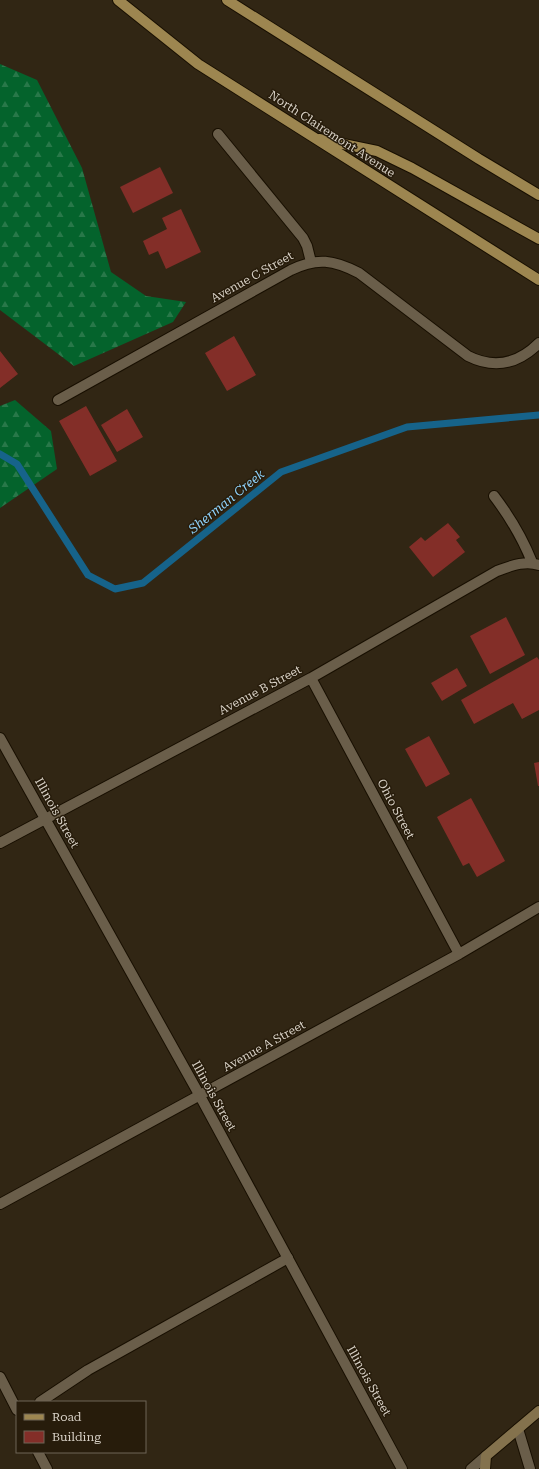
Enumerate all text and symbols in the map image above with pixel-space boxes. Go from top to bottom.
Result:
street label: North Clairemont Avenue [266,88,398,180]
street label: Avenue C Street [208,248,296,305]
water label: Sherman Creek [185,466,268,537]
street label: Avenue B Street [216,662,304,718]
street label: Illinois Street [32,776,82,851]
street label: Ohio Street [374,777,418,842]
street label: Avenue A Street [220,1017,308,1074]
street label: Illinois Street [189,1059,239,1134]
street label: Illinois Street [344,1344,394,1419]
legend [16,1401,146,1453]
text: Road [52,1410,82,1424]
text: Building [52,1430,101,1444]

